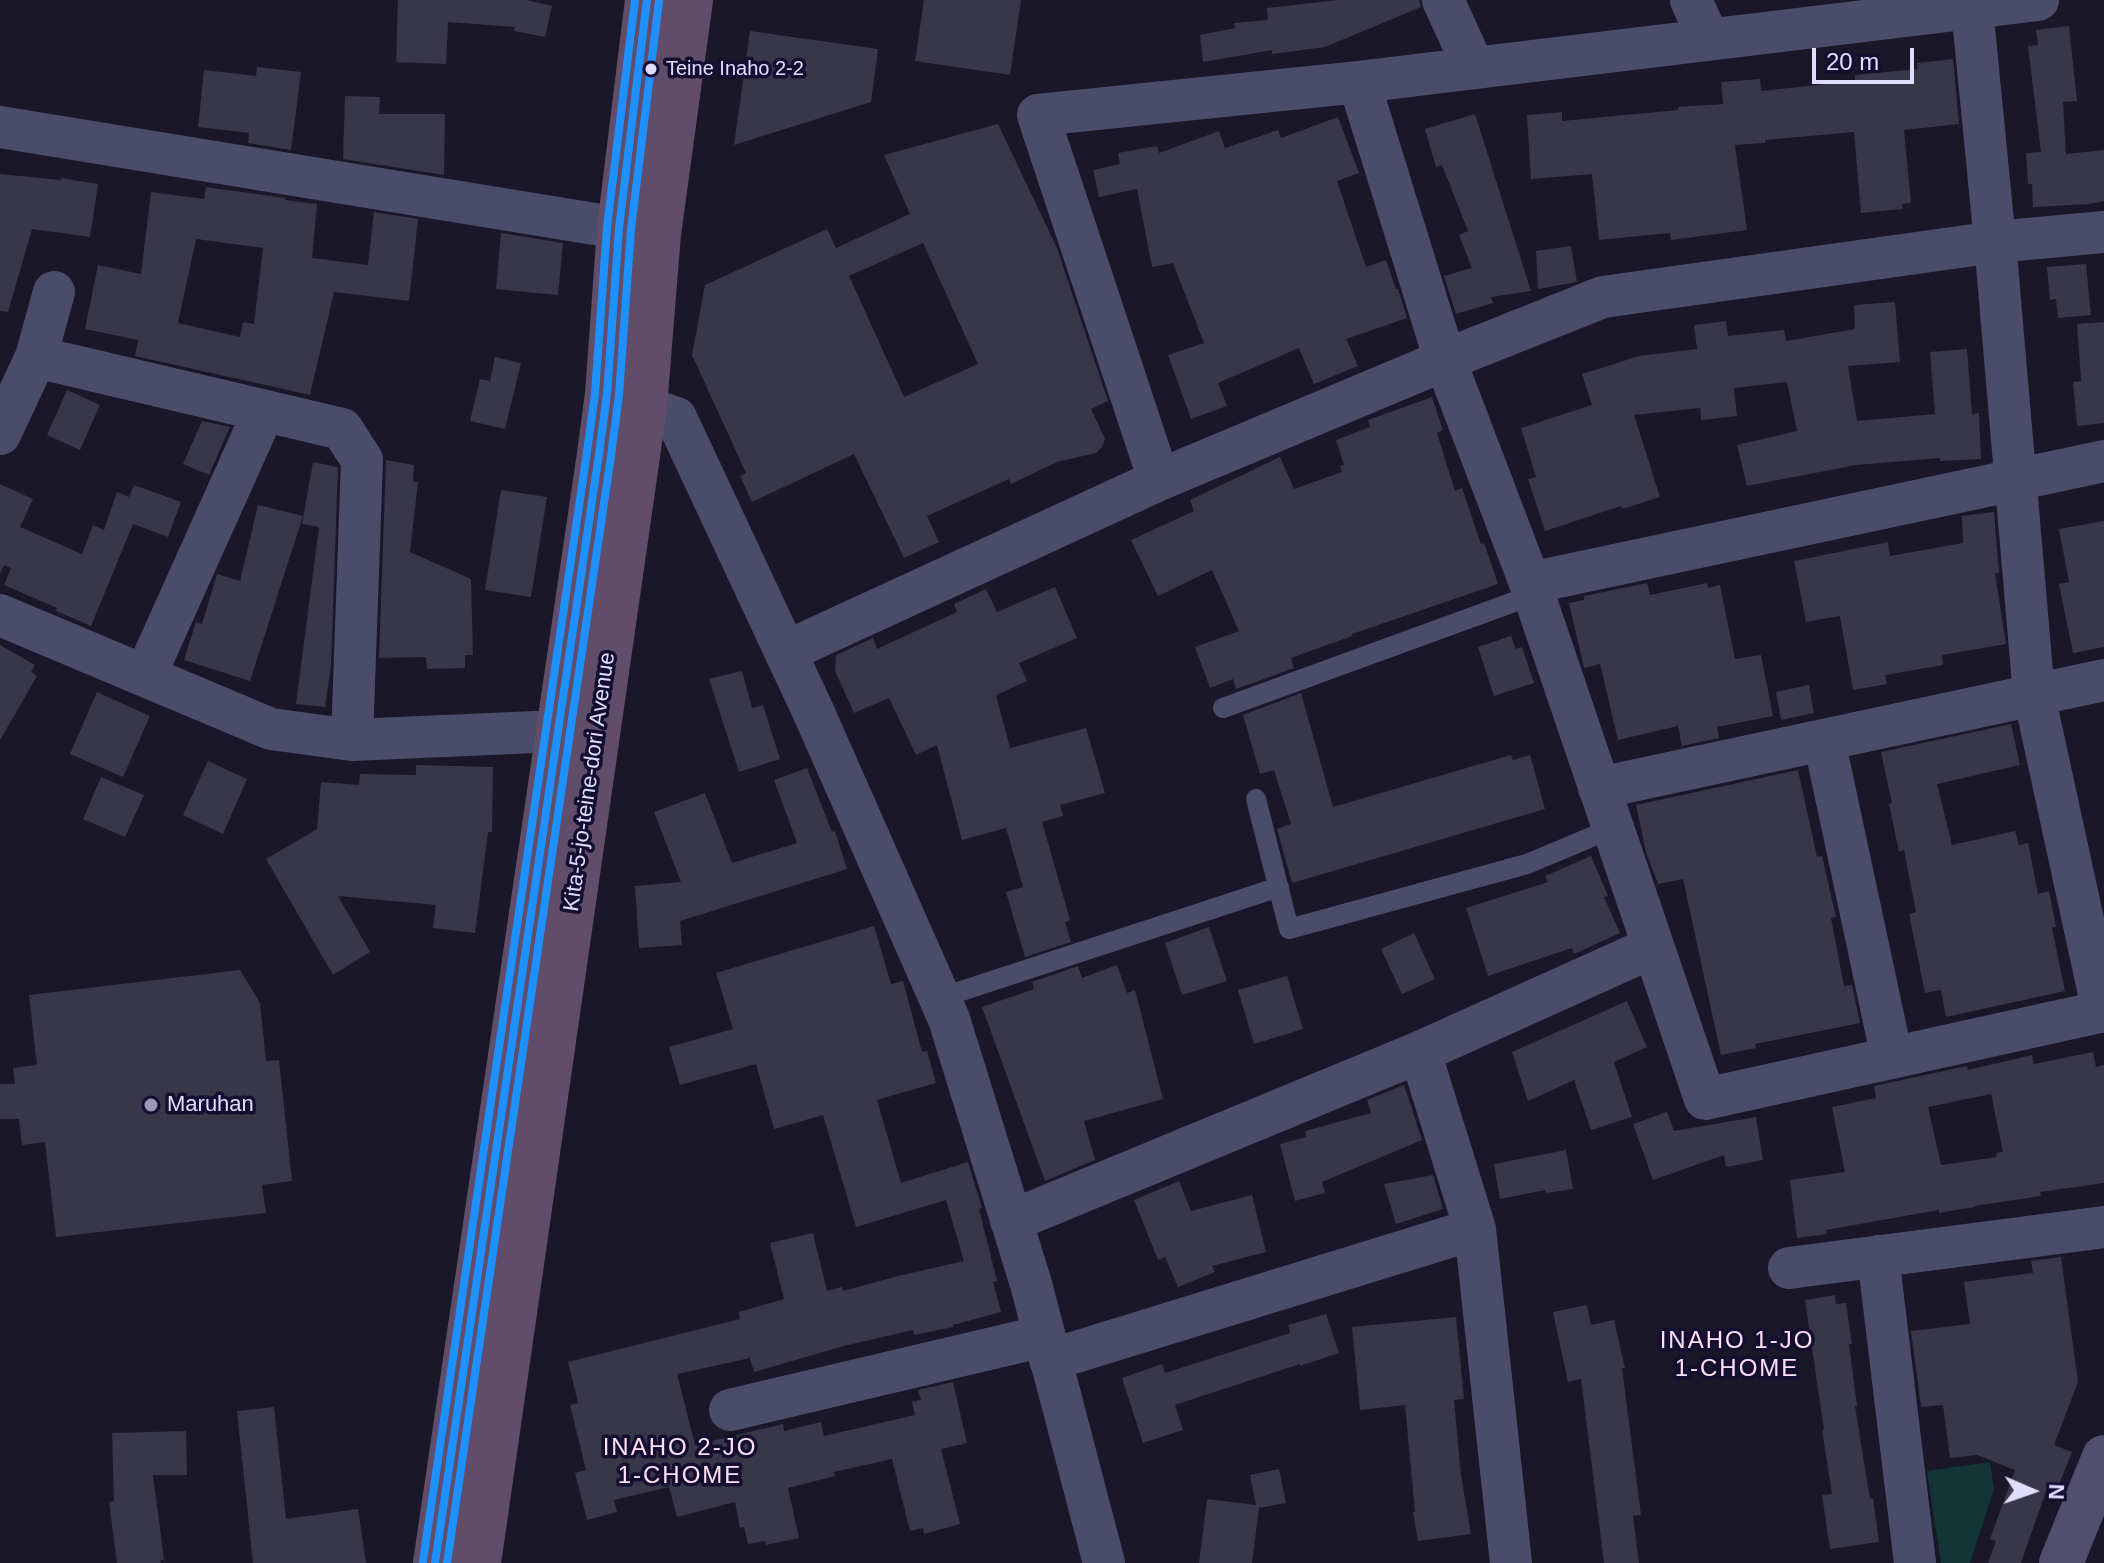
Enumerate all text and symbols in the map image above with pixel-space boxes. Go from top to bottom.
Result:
scale bar [1816,32,1918,82]
text: 20 m [1826,48,1879,75]
place label: Teine Inaho 2-2 [666,57,804,81]
marker: Teine Inaho 2-2 [643,61,659,77]
street label: Kita-5-jo-teine-dori Avenue [559,651,621,913]
place label: Maruhan [167,1092,254,1118]
marker: Maruhan [142,1096,160,1114]
district label: INAHO 1-JO 1-CHOME [1660,1327,1814,1383]
district label: INAHO 2-JO 1-CHOME [603,1434,757,1490]
north arrow [1992,1451,2072,1531]
text: N [2044,1483,2069,1500]

